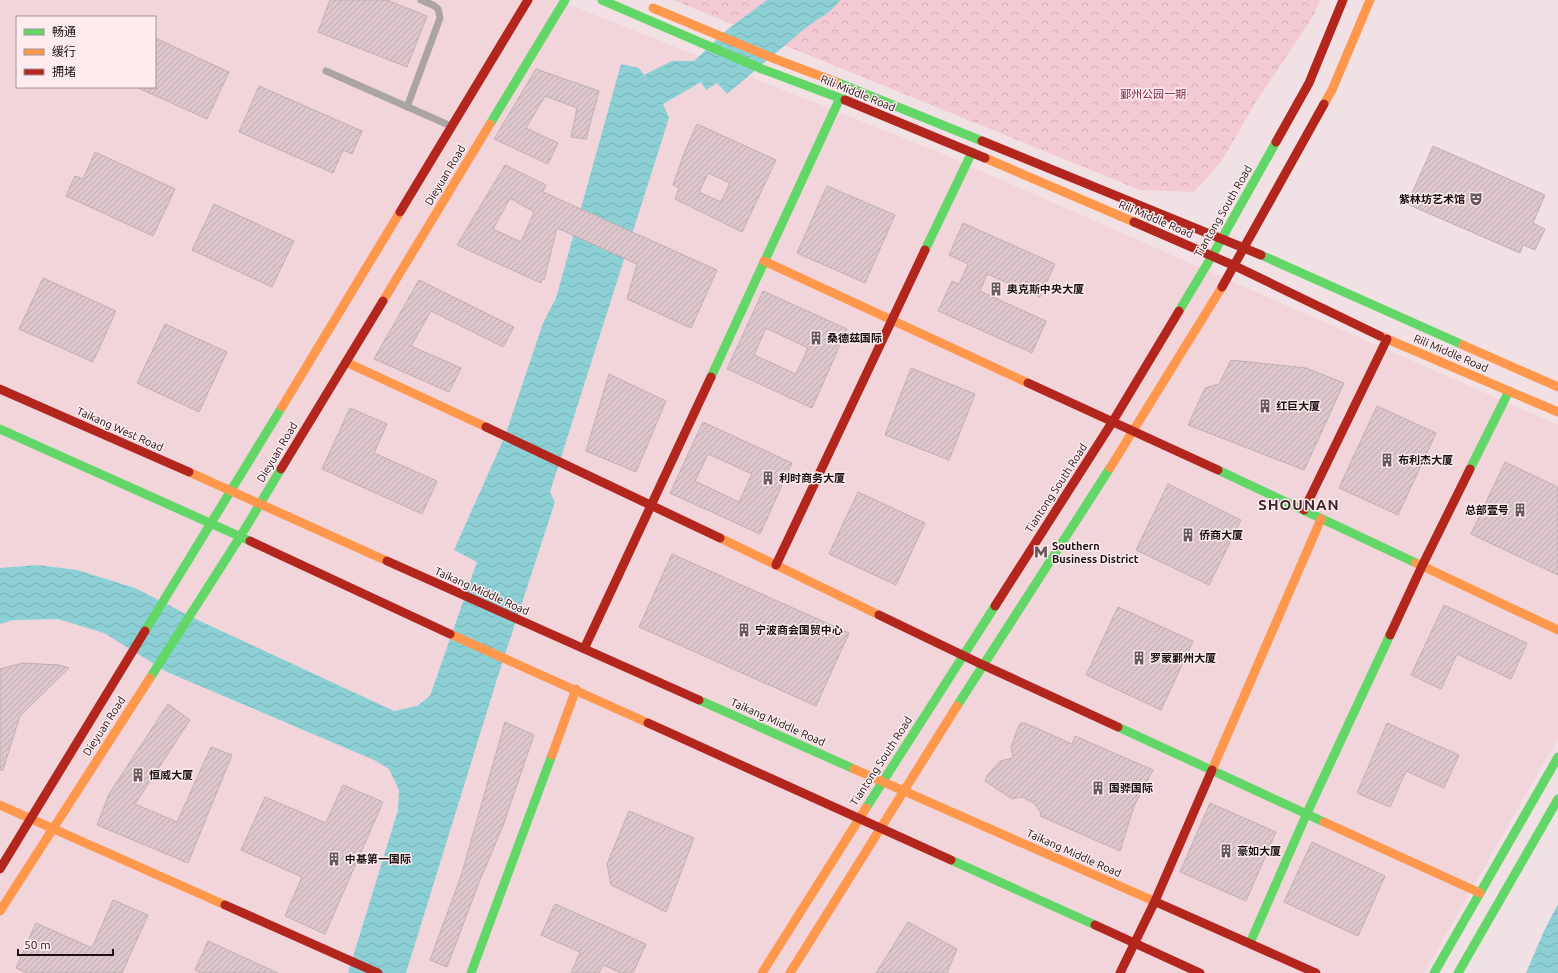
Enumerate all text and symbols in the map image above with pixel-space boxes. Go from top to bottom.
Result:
legend [16,16,156,88]
text: 畅通 [52,25,76,38]
text: 缓行 [52,45,76,58]
text: 拥堵 [52,65,76,78]
street label: Rili Middle Road [819,73,897,113]
park label: 鄞州公园一期 [1120,88,1186,100]
street label: Dieyuan Road [422,143,468,207]
street label: Tiantong South Road [1192,163,1254,259]
theatre icon: 紫林坊艺术馆 [1468,191,1484,207]
place label: 紫林坊艺术馆 [1399,193,1465,205]
street label: Rili Middle Road [1117,198,1195,240]
building icon: 奥克斯中央大厦 [988,281,1004,297]
place label: 奥克斯中央大厦 [1007,283,1084,295]
building icon: 桑德兹国际 [808,330,824,346]
place label: 桑德兹国际 [827,332,882,344]
street label: Rili Middle Road [1412,332,1490,374]
building icon: 红巨大厦 [1257,398,1273,414]
place label: 红巨大厦 [1276,400,1320,412]
street label: Taikang West Road [75,405,165,453]
street label: Dieyuan Road [254,420,300,484]
street label: Tiantong South Road [1023,441,1089,535]
building icon: 布利杰大厦 [1379,452,1395,468]
place label: 布利杰大厦 [1398,454,1453,466]
building icon: 利时商务大厦 [760,470,776,486]
place label: 利时商务大厦 [779,472,845,484]
district label: SHOUNAN [1258,496,1340,513]
building icon: 总部壹号 [1512,502,1528,518]
place label: 总部壹号 [1465,504,1509,516]
building icon: 侨商大厦 [1180,527,1196,543]
place label: 侨商大厦 [1199,529,1243,541]
place label: Southern Business District [1052,540,1139,565]
metro station icon: Southern Business District [1033,544,1049,560]
street label: Taikang Middle Road [433,565,531,617]
building icon: 宁波商会国贸中心 [736,622,752,638]
place label: 宁波商会国贸中心 [755,624,843,636]
building icon: 罗蒙鄞州大厦 [1131,650,1147,666]
place label: 罗蒙鄞州大厦 [1150,652,1216,664]
street label: Dieyuan Road [80,694,128,758]
street label: Taikang Middle Road [729,696,827,748]
street label: Tiantong South Road [848,714,914,808]
building icon: 恒威大厦 [130,767,146,783]
place label: 恒威大厦 [149,769,193,781]
building icon: 国骅国际 [1090,780,1106,796]
place label: 国骅国际 [1109,782,1153,794]
street label: Taikang Middle Road [1025,827,1123,879]
building icon: 豪如大厦 [1218,843,1234,859]
place label: 豪如大厦 [1237,845,1281,857]
building icon: 中基第一国际 [326,851,342,867]
place label: 中基第一国际 [345,853,411,865]
scale bar [18,931,113,957]
text: 50 m [24,938,51,951]

